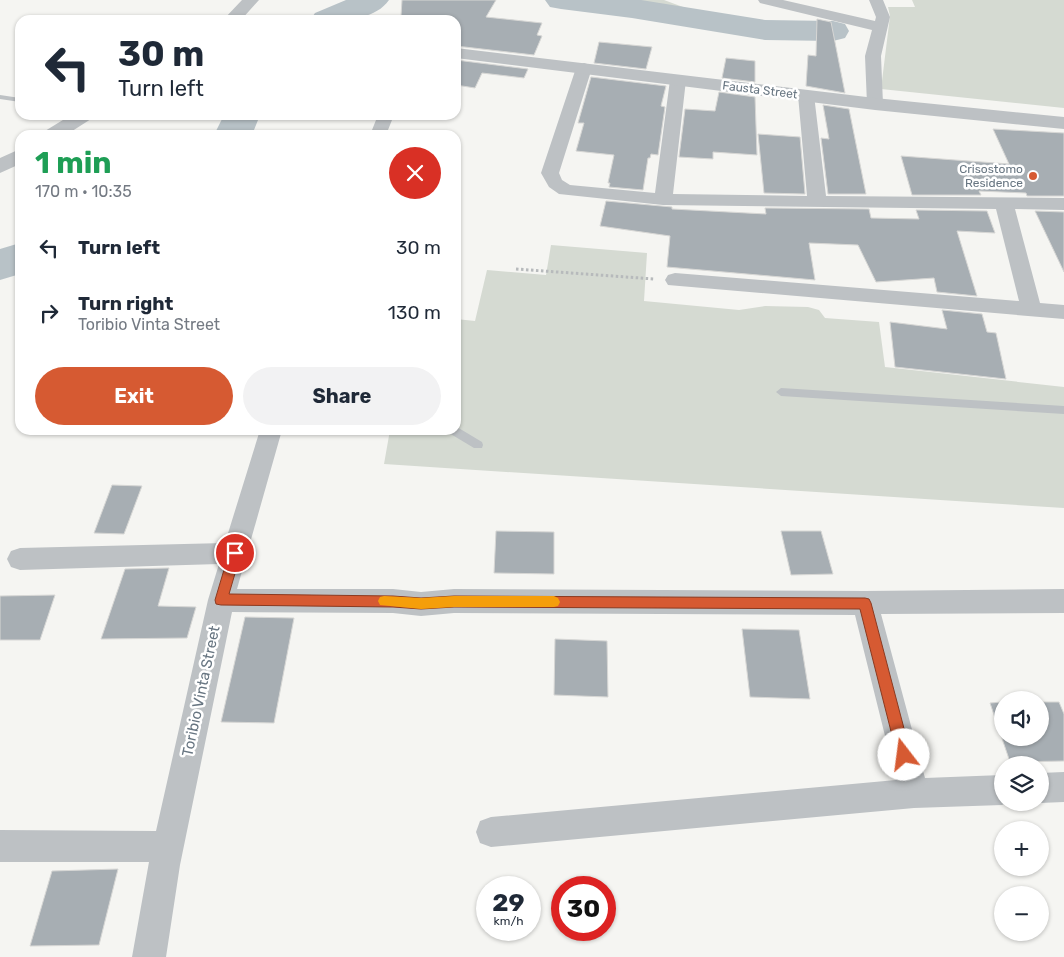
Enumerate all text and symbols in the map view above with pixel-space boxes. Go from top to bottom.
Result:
text: 30 m [118,33,204,75]
icon: left [35,35,100,100]
text: Turn left [118,75,204,102]
street label: Fausta Street [722,78,799,102]
text: 1 min [35,145,112,181]
button: close [389,147,441,199]
place label: Crisostomo Residence [959,162,1023,190]
marker: Crisostomo Residence [1027,170,1039,182]
text: 170 m · 10:35 [35,182,132,201]
icon: left [35,234,63,262]
text: Turn left [78,236,160,259]
text: 30 m [396,236,441,259]
text: Turn right [78,292,173,315]
icon: right [35,299,63,327]
text: 130 m [388,301,441,324]
text: Toribio Vinta Street [78,315,220,334]
button: Exit [35,367,233,425]
button: Share [243,367,441,425]
pin [214,532,256,574]
icon: arrive [221,539,249,567]
street label: Toribio Vinta Street [178,624,224,758]
map controls [994,691,1049,941]
button: sound [994,691,1049,746]
position arrow [877,728,929,780]
button: layers [994,756,1049,811]
button: + [994,821,1049,876]
speed limit sign: 30 [551,876,616,941]
button: − [994,886,1049,941]
text: 29 [492,888,525,917]
text: km/h [494,914,523,928]

